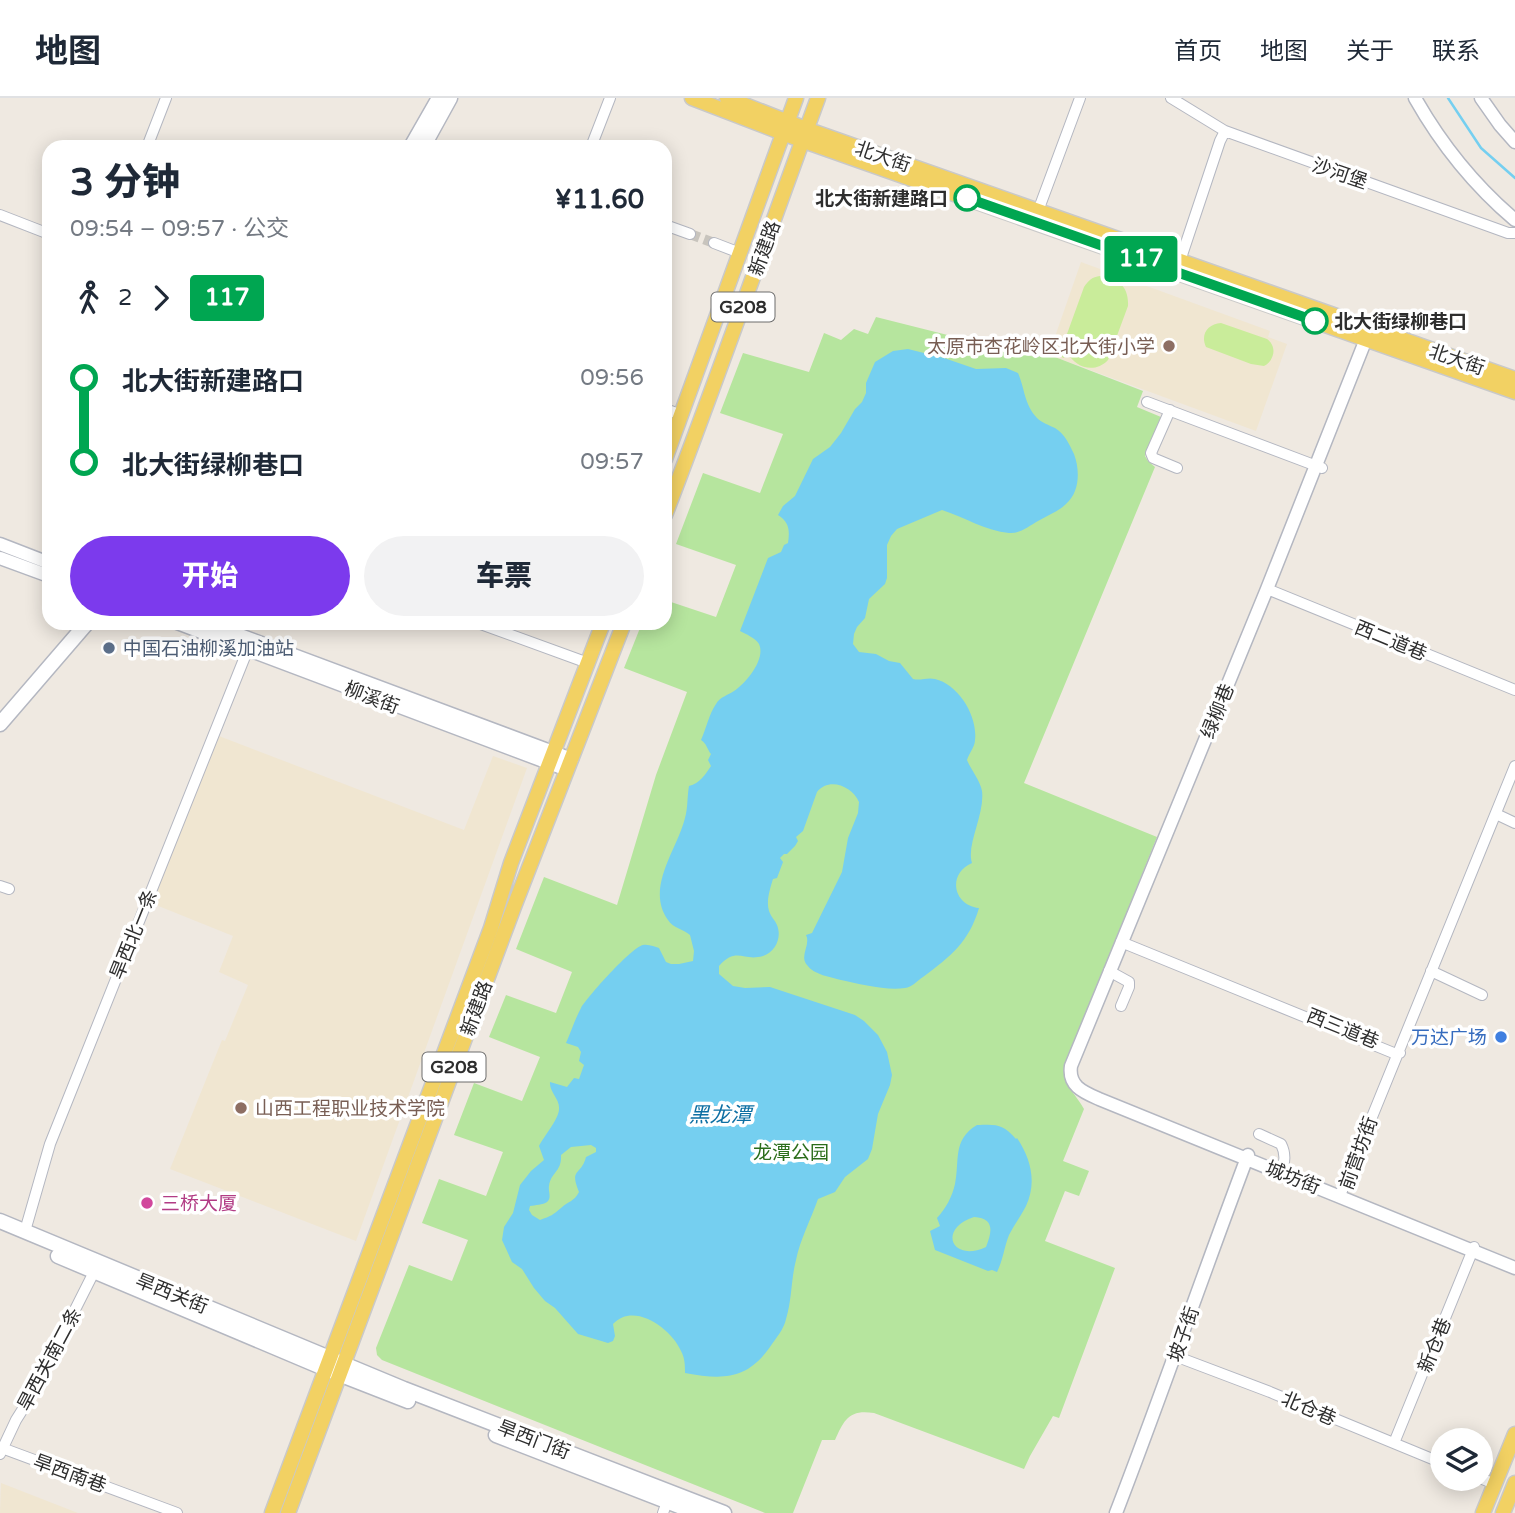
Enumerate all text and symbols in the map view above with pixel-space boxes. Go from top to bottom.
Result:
text: 地图 [35,32,101,71]
text: 首页 [1174,37,1222,66]
text: 地图 [1260,37,1308,66]
text: 关于 [1346,37,1394,66]
text: 联系 [1432,37,1480,66]
street label: 北大街 [852,137,913,177]
street label: 沙河堡 [1309,154,1370,194]
text: 3 分钟 [70,160,180,206]
text: ¥11.60 [555,184,644,215]
marker: 北大街新建路口 [954,185,980,211]
place label: 北大街新建路口 [815,188,948,210]
text: 09:54 – 09:57 · 公交 [70,215,289,243]
street label: 新建路 [745,218,785,279]
line badge: 117 [1101,236,1181,282]
text: 117 [1118,244,1164,273]
icon: walk [70,279,108,317]
icon: forward [142,279,180,317]
text: 117 [204,283,250,312]
text: 2 [118,284,132,312]
road number: G208 [712,292,774,322]
marker: 北大街绿柳巷口 [1302,308,1328,334]
place label: 北大街绿柳巷口 [1334,311,1467,333]
place label: 太原市杏花岭区北大街小学 [927,336,1155,358]
marker: 太原市杏花岭区北大街小学 [1161,338,1177,354]
street label: 北大街 [1426,340,1487,380]
text: 09:56 [580,364,644,392]
text: 北大街新建路口 [122,366,304,397]
text: 09:57 [580,448,644,476]
text: 北大街绿柳巷口 [122,450,304,481]
button: 开始 [70,536,350,616]
button: 车票 [364,536,644,616]
street label: 西二道巷 [1351,616,1430,665]
place label: 中国石油柳溪加油站 [123,638,294,660]
marker: 中国石油柳溪加油站 [101,640,117,656]
street label: 柳溪街 [341,677,402,718]
street label: 绿柳巷 [1197,681,1239,742]
street label: 旱西北一条 [106,886,162,983]
street label: 新建路 [457,978,497,1039]
street label: 西三道巷 [1303,1004,1382,1053]
place label: 万达广场 [1411,1027,1487,1049]
marker: 万达广场 [1493,1029,1509,1045]
road number: G208 [422,1052,486,1082]
place label: 山西工程职业技术学院 [255,1098,445,1120]
marker: 山西工程职业技术学院 [233,1100,249,1116]
water label: 黑龙潭 [689,1103,755,1128]
street label: 前营坊街 [1336,1114,1382,1193]
park label: 龙潭公园 [753,1142,829,1164]
street label: 城坊街 [1262,1157,1323,1199]
place label: 三桥大厦 [161,1193,237,1215]
marker: 三桥大厦 [139,1195,155,1211]
street label: 旱西关街 [132,1269,211,1318]
street label: 旱西关南二条 [13,1304,86,1415]
street label: 坡子街 [1164,1304,1204,1365]
street label: 新仓巷 [1414,1315,1456,1376]
street label: 北仓巷 [1278,1388,1339,1430]
street label: 旱西门街 [494,1416,573,1464]
map controls [1430,1428,1493,1491]
button: layers [1430,1428,1493,1491]
street label: 旱西南巷 [30,1451,109,1497]

